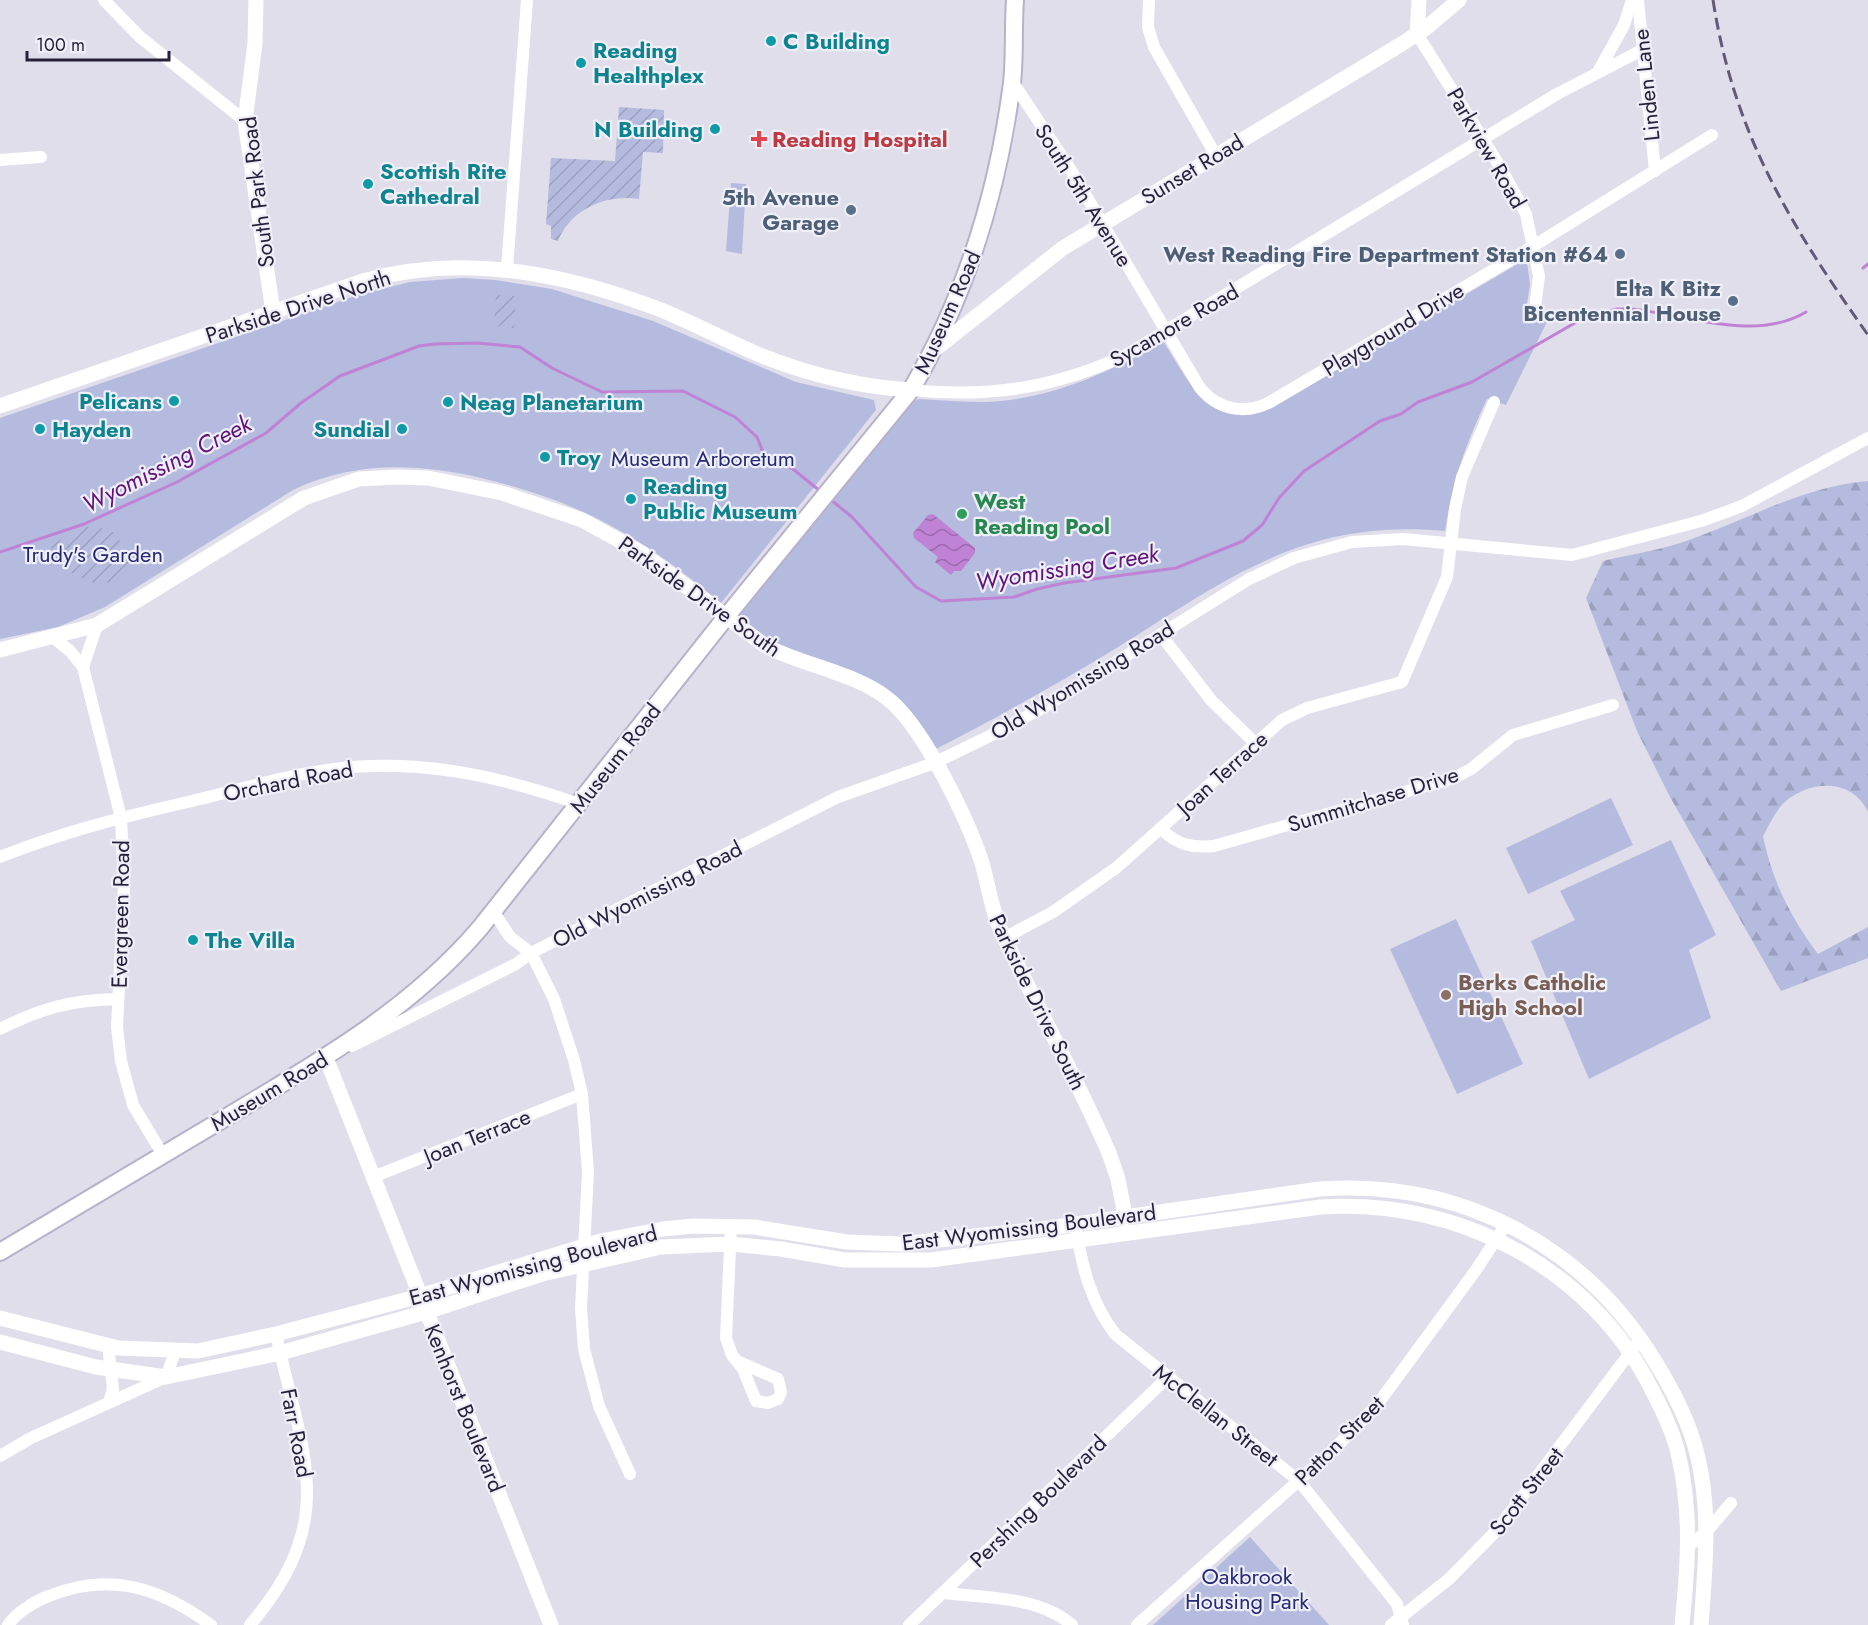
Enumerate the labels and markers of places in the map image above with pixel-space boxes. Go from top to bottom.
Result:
place label: C Building [783,25,890,57]
place label: Reading Healthplex [593,34,704,91]
marker: C Building [764,34,778,48]
marker: Reading Healthplex [574,56,588,70]
place label: N Building [594,113,703,145]
marker: N Building [708,122,722,136]
place label: Reading Hospital [772,123,948,155]
marker: Reading Hospital [750,130,768,148]
place label: Scottish Rite Cathedral [380,155,507,212]
marker: Scottish Rite Cathedral [361,177,375,191]
place label: 5th Avenue Garage [722,181,839,238]
marker: 5th Avenue Garage [844,203,858,217]
place label: West Reading Fire Department Station #64 [1163,238,1608,270]
marker: West Reading Fire Department Station #64 [1613,247,1627,261]
place label: Elta K Bitz Bicentennial House [1523,272,1722,329]
marker: Elta K Bitz Bicentennial House [1726,294,1740,308]
place label: Pelicans [79,385,162,417]
place label: Neag Planetarium [460,386,643,418]
marker: Pelicans [167,394,181,408]
marker: Neag Planetarium [441,395,455,409]
place label: Hayden [52,413,131,445]
place label: Sundial [314,413,390,445]
marker: Hayden [33,422,47,436]
marker: Sundial [395,422,409,436]
place label: Troy [557,441,601,473]
marker: Troy [538,450,552,464]
place label: Reading Public Museum [643,470,798,527]
place label: West Reading Pool [974,485,1110,542]
marker: Reading Public Museum [624,492,638,506]
marker: West Reading Pool [955,507,969,521]
place label: The Villa [205,924,295,956]
marker: The Villa [186,933,200,947]
place label: Berks Catholic High School [1458,966,1606,1023]
marker: Berks Catholic High School [1439,988,1453,1002]

